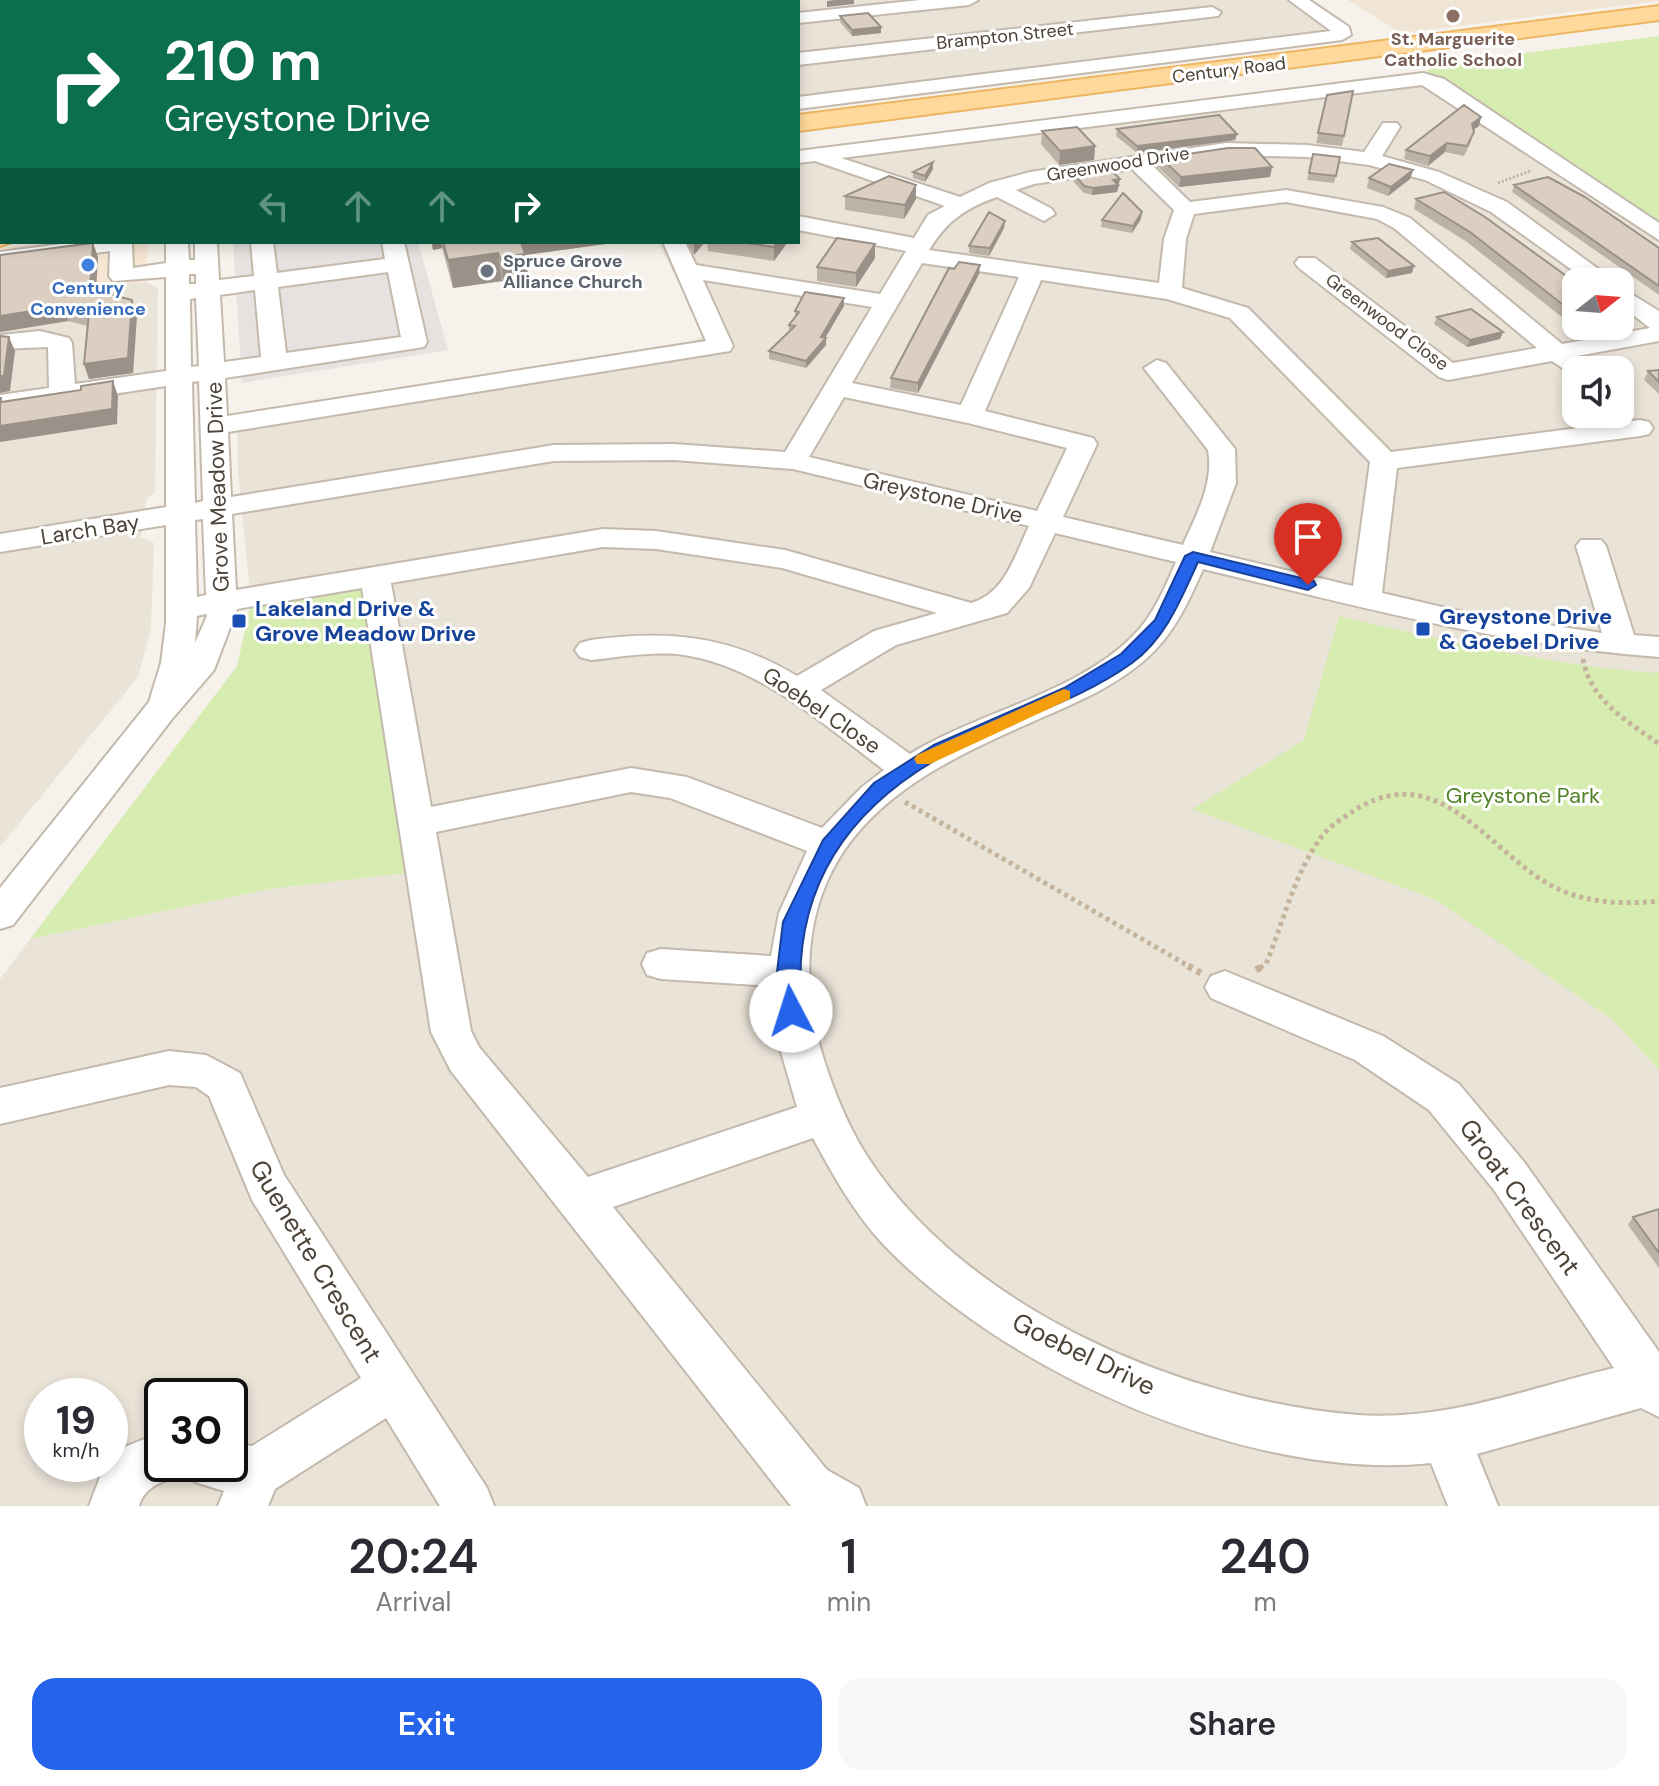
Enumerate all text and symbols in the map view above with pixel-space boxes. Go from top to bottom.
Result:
marker: St. Marguerite Catholic School [1444,7,1462,25]
street label: Brampton Street [935,17,1075,55]
text: 210 m [164,24,322,97]
place label: St. Marguerite Catholic School [1384,27,1522,72]
icon: right [32,32,136,136]
street label: Century Road [1171,51,1287,89]
text: Greystone Drive [164,95,431,142]
street label: Greenwood Drive [1045,141,1191,187]
icon: left [252,184,296,228]
icon: ahead [336,184,380,228]
icon: ahead [420,184,464,228]
icon: right [504,184,548,228]
place label: Spruce Grove Alliance Church [503,249,643,294]
marker: Century Convenience [79,256,97,274]
marker: Spruce Grove Alliance Church [478,262,496,280]
street label: Greenwood Close [1321,268,1453,376]
north arrow [1562,268,1634,340]
map controls [1562,268,1634,428]
place label: Century Convenience [30,276,146,321]
button: sound [1562,356,1634,428]
street label: Grove Meadow Drive [199,381,236,593]
street label: Greystone Drive [860,465,1026,530]
pin [1274,503,1342,585]
street label: Larch Bay [39,507,141,552]
icon: arrive [1286,515,1330,559]
place label: Lakeland Drive & Grove Meadow Drive [255,594,476,648]
place label: Greystone Drive & Goebel Drive [1439,602,1612,656]
marker: Lakeland Drive & Grove Meadow Drive [230,612,248,630]
marker: Greystone Drive & Goebel Drive [1414,620,1432,638]
street label: Goebel Close [757,660,886,761]
park label: Greystone Park [1446,781,1600,810]
position arrow [749,969,833,1053]
street label: Groat Crescent [1452,1112,1588,1282]
street label: Guenette Crescent [242,1153,390,1369]
street label: Goebel Drive [1007,1305,1161,1403]
speed limit sign: 30 [144,1378,248,1482]
text: 19 [56,1394,96,1446]
text: km/h [52,1437,100,1463]
text: 20:24 [348,1525,479,1588]
text: 1 [841,1525,857,1588]
text: 240 [1219,1525,1311,1588]
text: Arrival [376,1585,451,1619]
text: min [827,1585,871,1619]
text: m [1253,1585,1277,1619]
button: Exit [32,1678,822,1770]
button: Share [838,1678,1627,1770]

